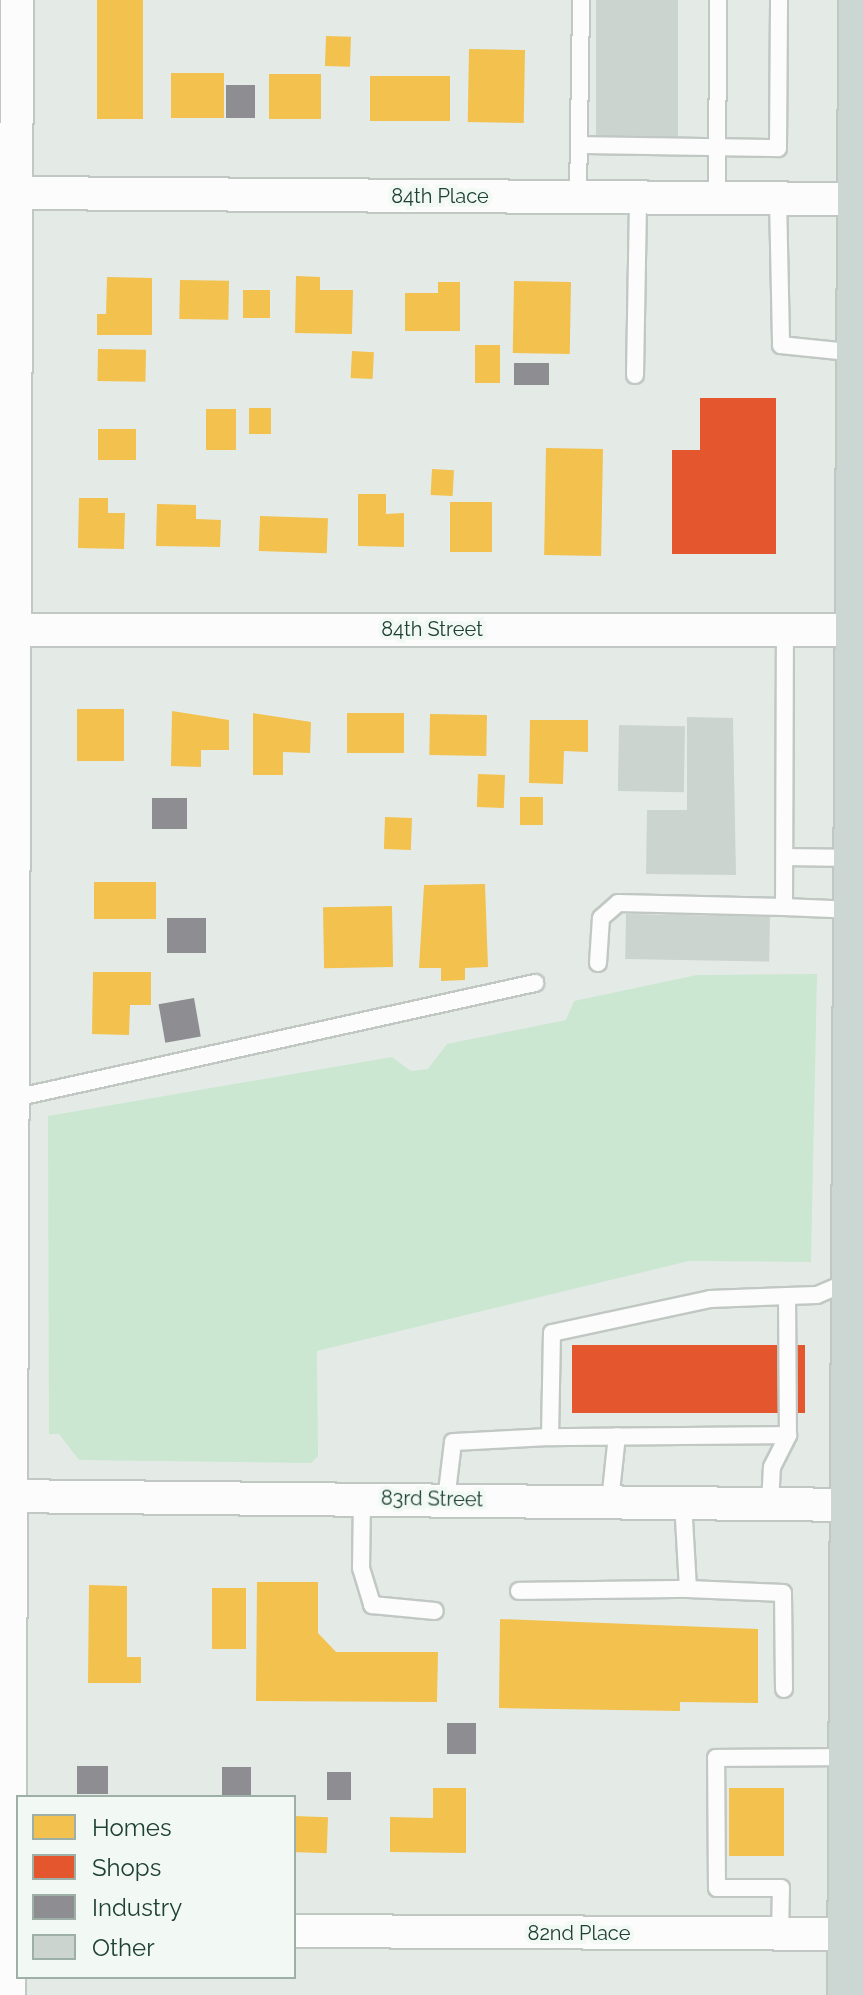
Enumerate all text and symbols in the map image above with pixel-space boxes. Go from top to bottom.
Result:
street label: 84th Place [391,184,489,208]
street label: 84th Street [381,617,483,641]
street label: 83rd Street [381,1486,483,1512]
legend [16,1795,296,1979]
text: Homes [92,1813,172,1842]
text: Shops [92,1853,161,1882]
text: Industry [92,1893,182,1922]
street label: 82nd Place [528,1921,630,1945]
text: Other [92,1933,155,1962]

